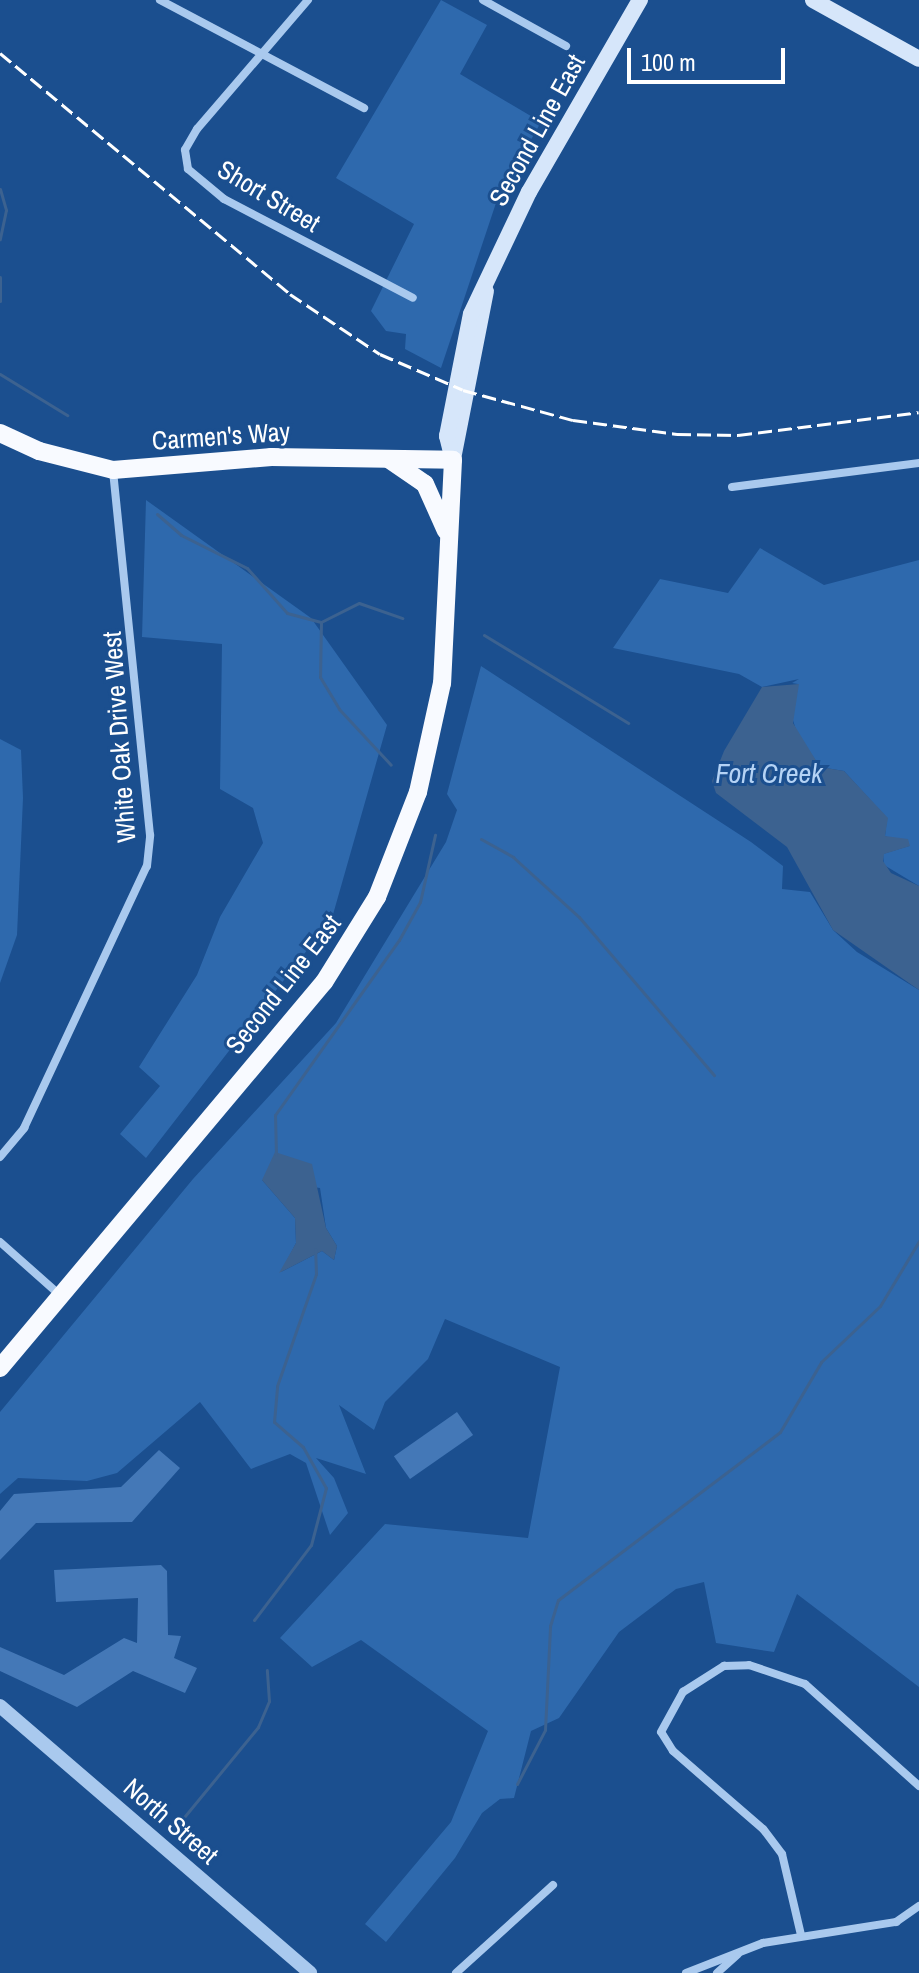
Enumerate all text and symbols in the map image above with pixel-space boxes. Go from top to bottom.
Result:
scale bar [631,32,789,82]
text: 100 m [641,46,696,78]
street label: Second Line East [483,49,591,211]
street label: Short Street [212,153,326,239]
street label: Carmen's Way [151,416,291,456]
street label: White Oak Drive West [96,630,142,844]
water label: Fort Creek [715,756,823,790]
street label: Second Line East [219,908,347,1060]
street label: North Street [117,1772,225,1870]

